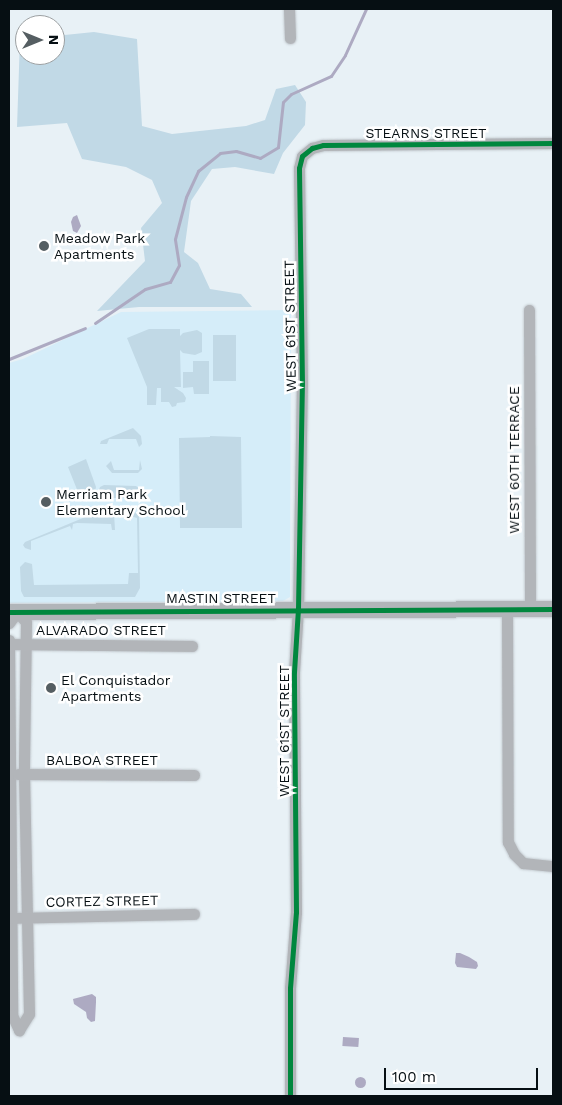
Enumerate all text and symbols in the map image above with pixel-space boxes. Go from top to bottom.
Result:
north arrow [15,15,65,65]
text: N [46,35,62,45]
street label: STEARNS STREET [365,125,487,141]
place label: Meadow Park Apartments [54,230,145,262]
marker: Meadow Park Apartments [38,240,50,252]
street label: WEST 61ST STREET [280,260,300,392]
street label: WEST 60TH TERRACE [506,386,522,534]
place label: Merriam Park Elementary School [56,486,185,518]
marker: Merriam Park Elementary School [40,496,52,508]
street label: MASTIN STREET [166,590,276,606]
street label: ALVARADO STREET [36,622,166,638]
street label: WEST 61ST STREET [276,665,292,797]
place label: El Conquistador Apartments [61,672,171,704]
marker: El Conquistador Apartments [45,682,57,694]
street label: BALBOA STREET [46,752,158,768]
street label: CORTEZ STREET [45,892,159,910]
scale bar [387,1058,541,1090]
text: 100 m [392,1068,436,1086]

